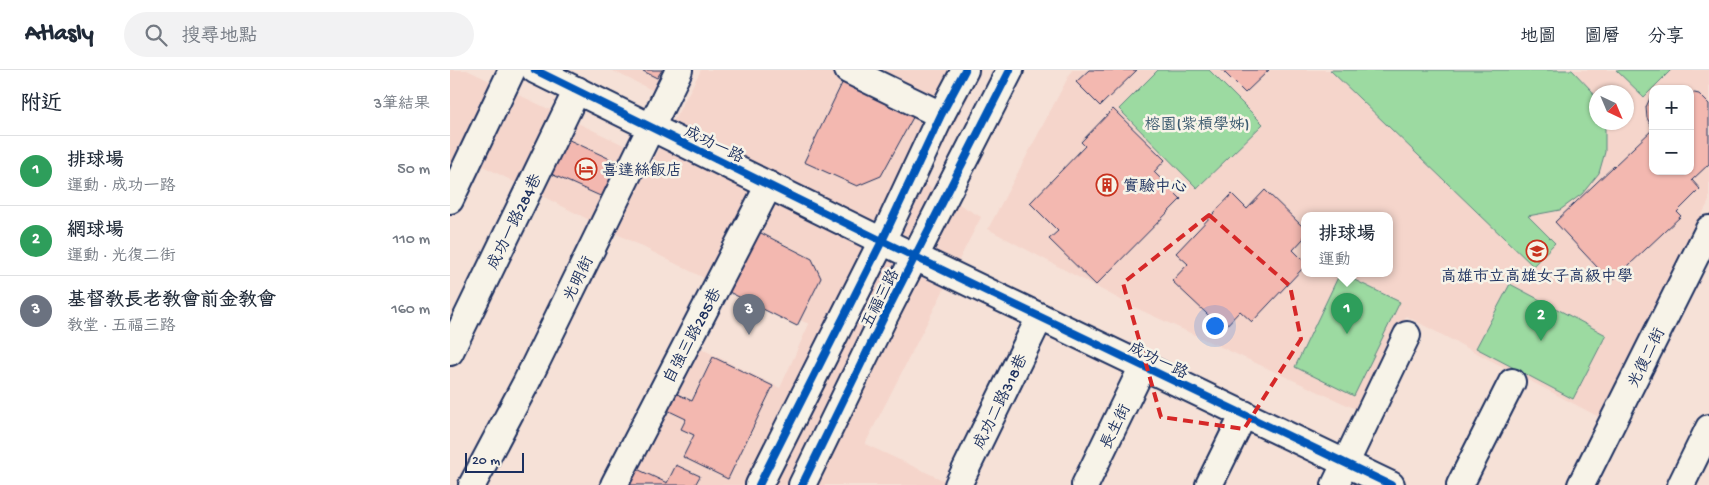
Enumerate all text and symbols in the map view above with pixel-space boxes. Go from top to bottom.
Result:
search box [124,12,474,57]
text: Atlasly [25,20,94,49]
icon: search [142,21,170,49]
text: 搜尋地點 [182,26,258,49]
text: 地圖 [1520,27,1556,48]
text: 圖層 [1584,27,1620,48]
text: 分享 [1648,27,1684,48]
north arrow [1589,85,1634,130]
map controls [1649,85,1694,175]
button: + [1649,85,1694,130]
text: 附近 [20,93,62,118]
text: 3筆結果 [374,96,430,115]
park label: 榕園(紫槓學姊) [1144,115,1250,136]
street label: 成功一路 [681,122,747,169]
button: − [1649,130,1694,175]
text: 排球場 [67,150,124,173]
hotel icon: 喜達絲飯店 [574,157,598,181]
text: 1 [33,161,39,180]
text: 50 m [397,161,430,180]
place label: 喜達絲飯店 [602,161,682,182]
street label: 成功一路284巷 [483,171,548,274]
building icon: 實驗中心 [1095,173,1119,197]
place label: 實驗中心 [1123,177,1187,198]
text: 運動 · 成功一路 [67,178,176,197]
popup [1301,212,1393,277]
text: 網球場 [67,220,124,243]
text: 排球場 [1318,224,1376,247]
text: 2 [32,231,40,250]
text: 110 m [393,231,430,250]
school or university icon: 高雄市立高雄女子高級中學 [1525,239,1549,263]
text: 運動 · 光復二街 [67,248,176,267]
text: 運動 [1318,252,1351,271]
street label: 光明街 [560,253,599,305]
street label: 五福三路 [857,266,905,332]
place label: 高雄市立高雄女子高級中學 [1441,267,1633,288]
street label: 自強三路285巷 [659,285,727,387]
text: 基督教長老教會前金教會 [67,290,276,313]
pin: 1 [1331,293,1363,334]
pin: 3 [733,294,765,335]
pin: 2 [1525,300,1557,341]
text: 3 [32,301,40,320]
text: 160 m [391,301,430,320]
your location [1202,313,1228,339]
text: 教堂 · 五福三路 [67,318,176,337]
street label: 光復二街 [1624,325,1671,391]
street label: 成功一路 [1125,338,1191,385]
street label: 成功二路318巷 [969,351,1033,453]
street label: 長生街 [1097,401,1136,453]
scale bar [465,450,524,473]
text: 20 m [472,453,500,470]

